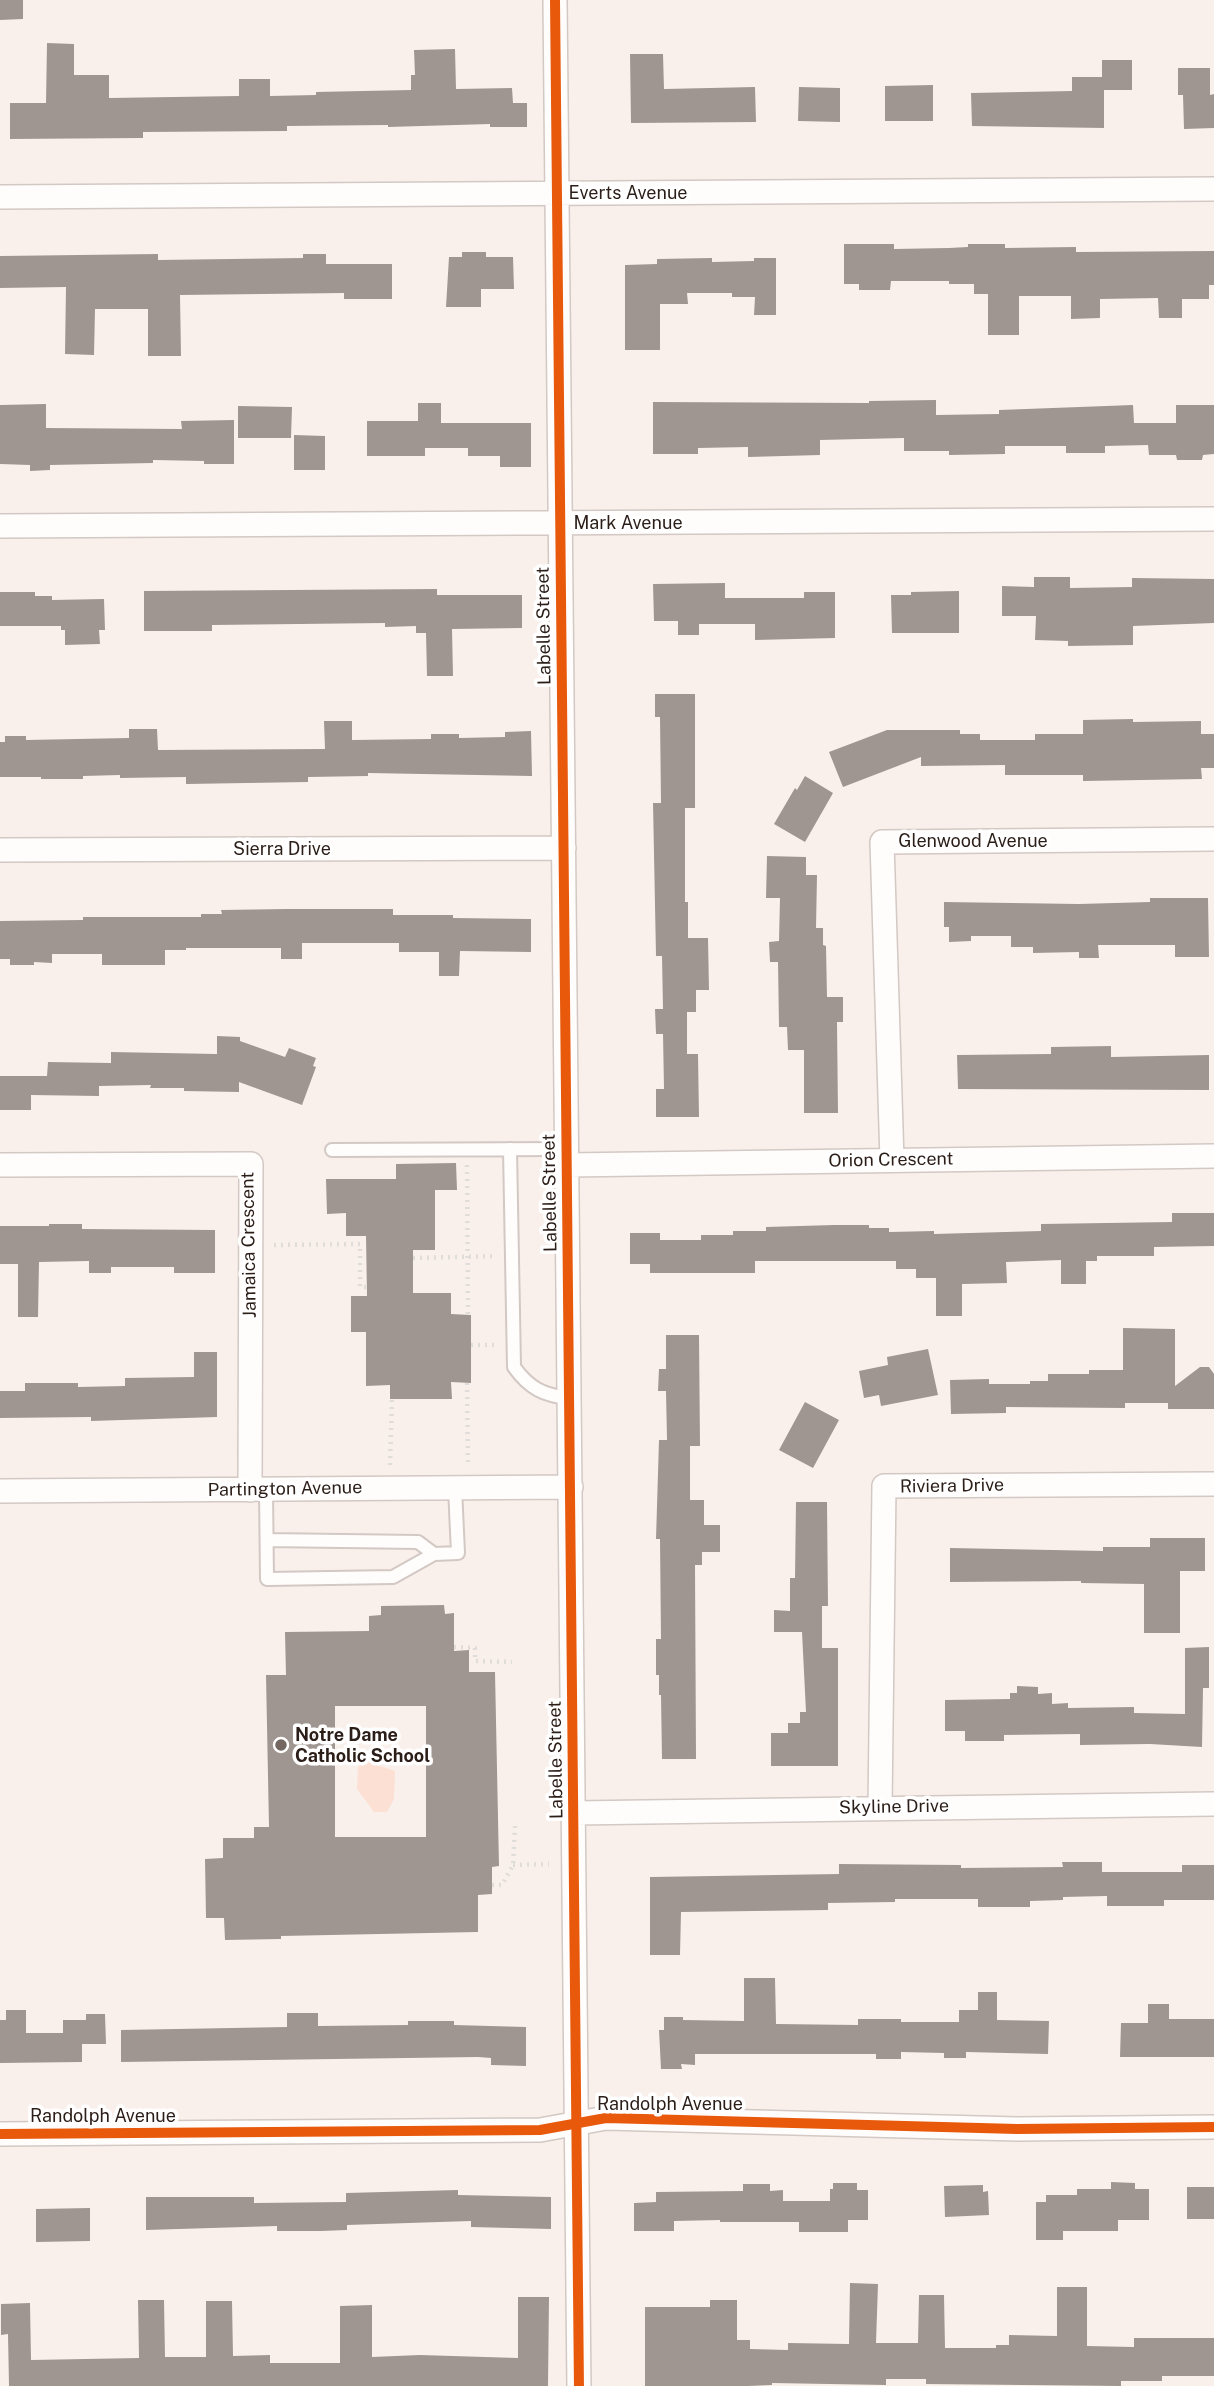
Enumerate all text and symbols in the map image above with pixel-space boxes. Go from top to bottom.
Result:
street label: Everts Avenue [568,182,688,204]
street label: Mark Avenue [573,512,683,534]
street label: Labelle Street [532,567,556,685]
street label: Glenwood Avenue [898,830,1048,852]
street label: Sierra Drive [233,838,331,860]
street label: Labelle Street [538,1134,562,1252]
street label: Orion Crescent [828,1148,954,1172]
street label: Jamaica Crescent [237,1172,261,1318]
street label: Riviera Drive [900,1474,1004,1498]
street label: Partington Avenue [207,1477,363,1501]
street label: Labelle Street [544,1701,568,1819]
place label: Notre Dame Catholic School [295,1724,430,1766]
marker: Notre Dame Catholic School [273,1737,289,1753]
street label: Skyline Drive [839,1795,949,1819]
street label: Randolph Avenue [597,2093,743,2115]
street label: Randolph Avenue [30,2105,176,2127]

